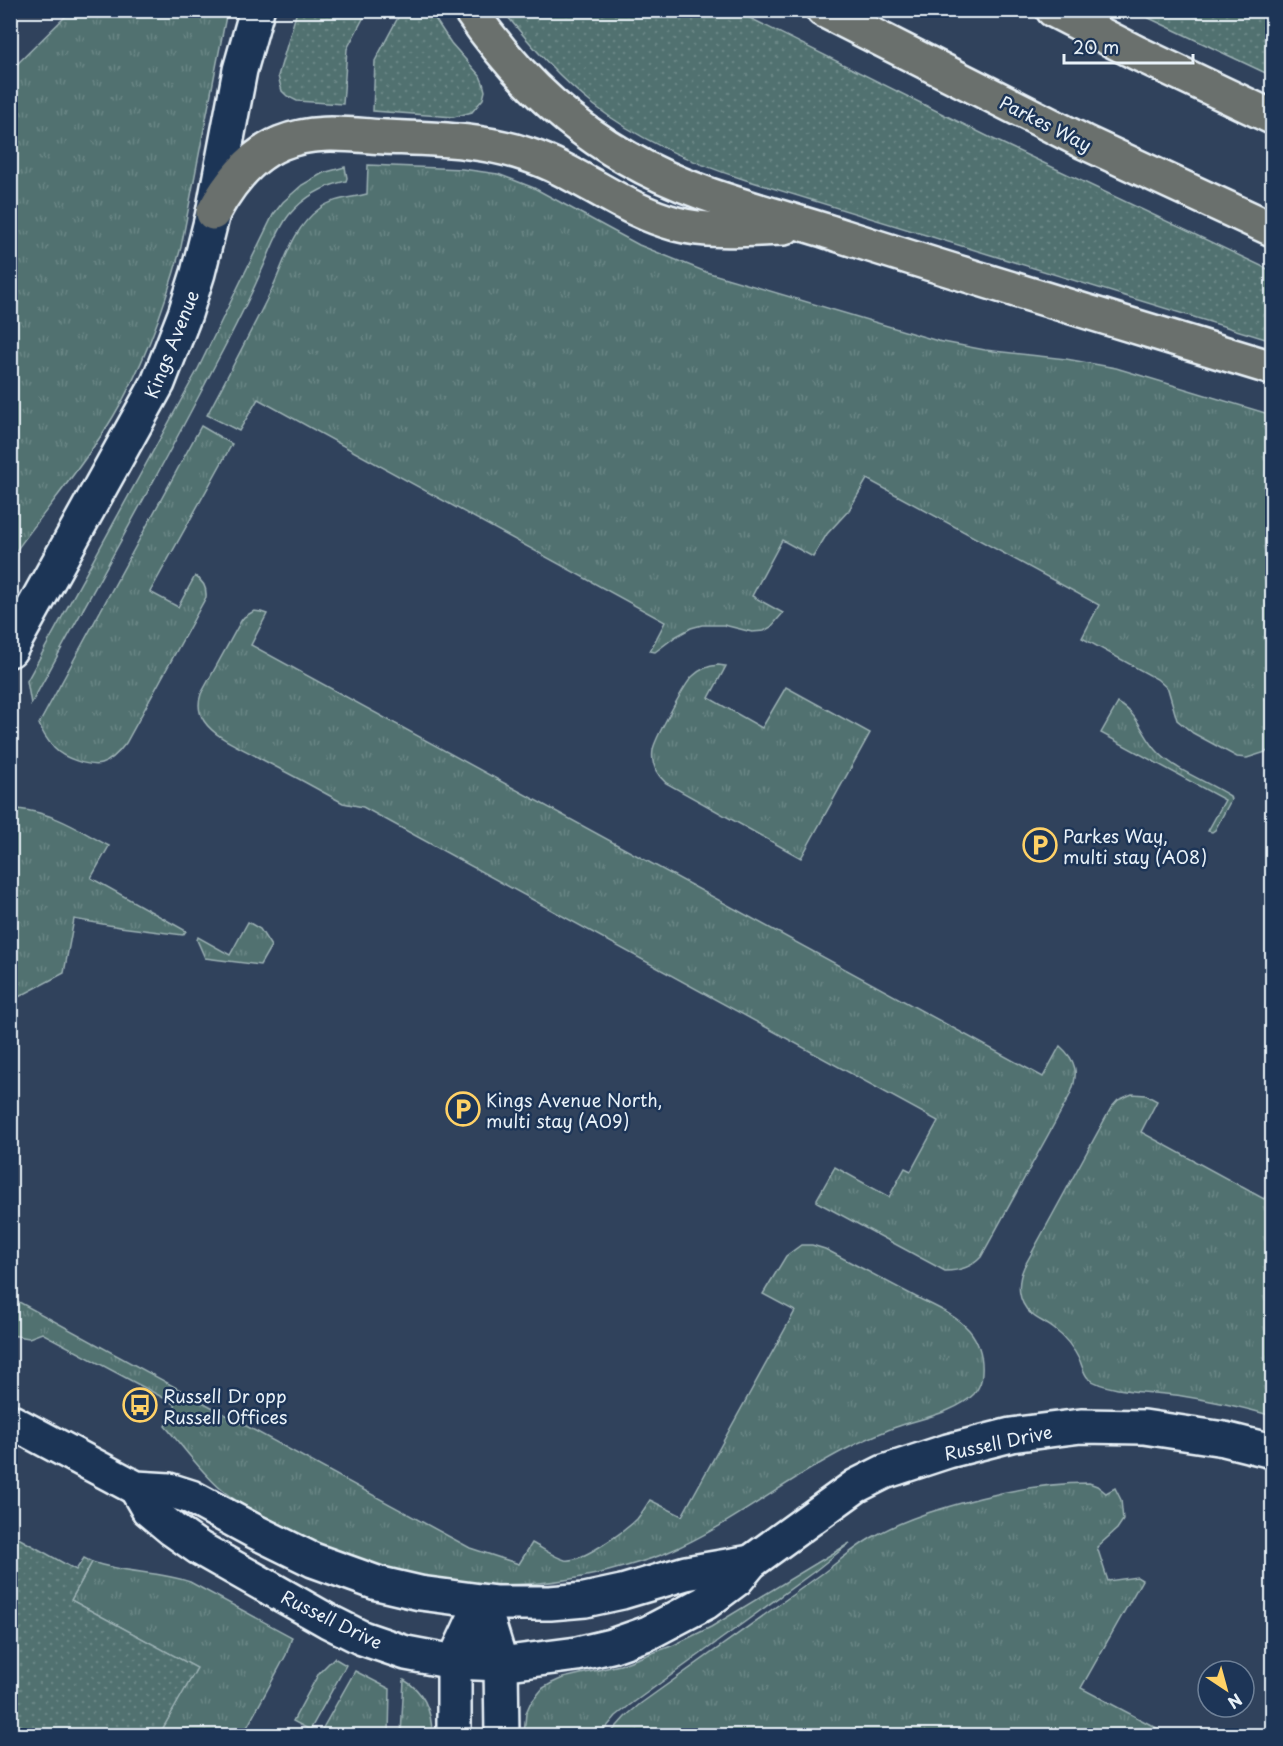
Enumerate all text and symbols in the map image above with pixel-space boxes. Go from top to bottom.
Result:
scale bar [1064,27,1193,65]
text: 20 m [1073,33,1119,60]
street label: Parkes Way [995,88,1097,158]
street label: Kings Avenue [137,286,205,402]
place label: Parkes Way, multi stay (A08) [1063,822,1207,870]
parking icon: Parkes Way, multi stay (A08) [1022,827,1058,863]
place label: Kings Avenue North, multi stay (A09) [486,1086,663,1134]
parking icon: Kings Avenue North, multi stay (A09) [445,1091,481,1127]
place label: Russell Dr opp Russell Offices [163,1382,287,1430]
bus stop icon: Russell Dr opp Russell Offices [122,1387,158,1423]
street label: Russell Drive [941,1417,1055,1467]
street label: Russell Drive [277,1583,387,1655]
north arrow [1196,1659,1256,1719]
text: N [1223,1689,1248,1715]

